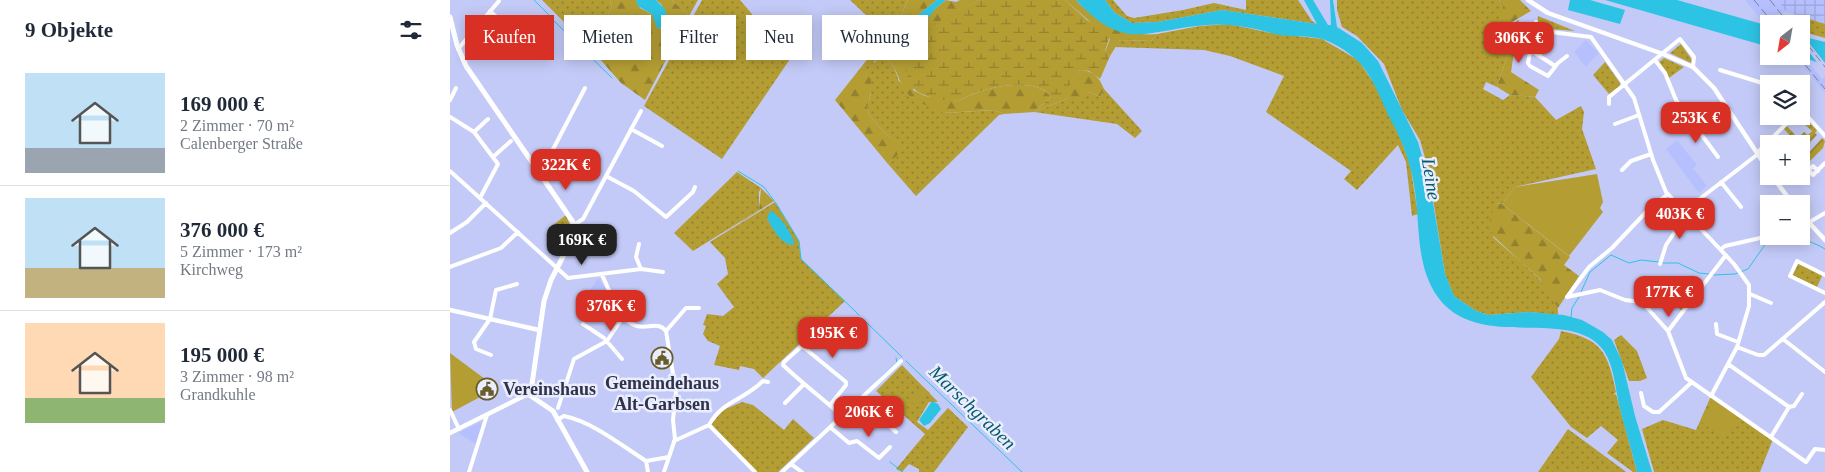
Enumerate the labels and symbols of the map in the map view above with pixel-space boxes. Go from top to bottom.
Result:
north arrow [1760,15,1810,65]
pin: 306K € [1478,22,1560,64]
pin: 253K € [1655,102,1737,144]
pin: 322K € [525,148,607,191]
water label: Leine [1418,156,1445,202]
pin: 403K € [1639,198,1721,240]
pin: 169K € [541,224,623,266]
pin: 177K € [1628,276,1710,318]
pin: 376K € [570,290,652,332]
pin: 195K € [792,316,874,359]
public building icon: Gemeindehaus Alt-Garbsen [650,346,674,370]
water label: Marschgraben [924,360,1020,454]
place label: Gemeindehaus Alt-Garbsen [605,373,719,414]
public building icon: Vereinshaus [475,377,499,401]
place label: Vereinshaus [503,379,596,399]
pin: 206K € [828,396,910,438]

